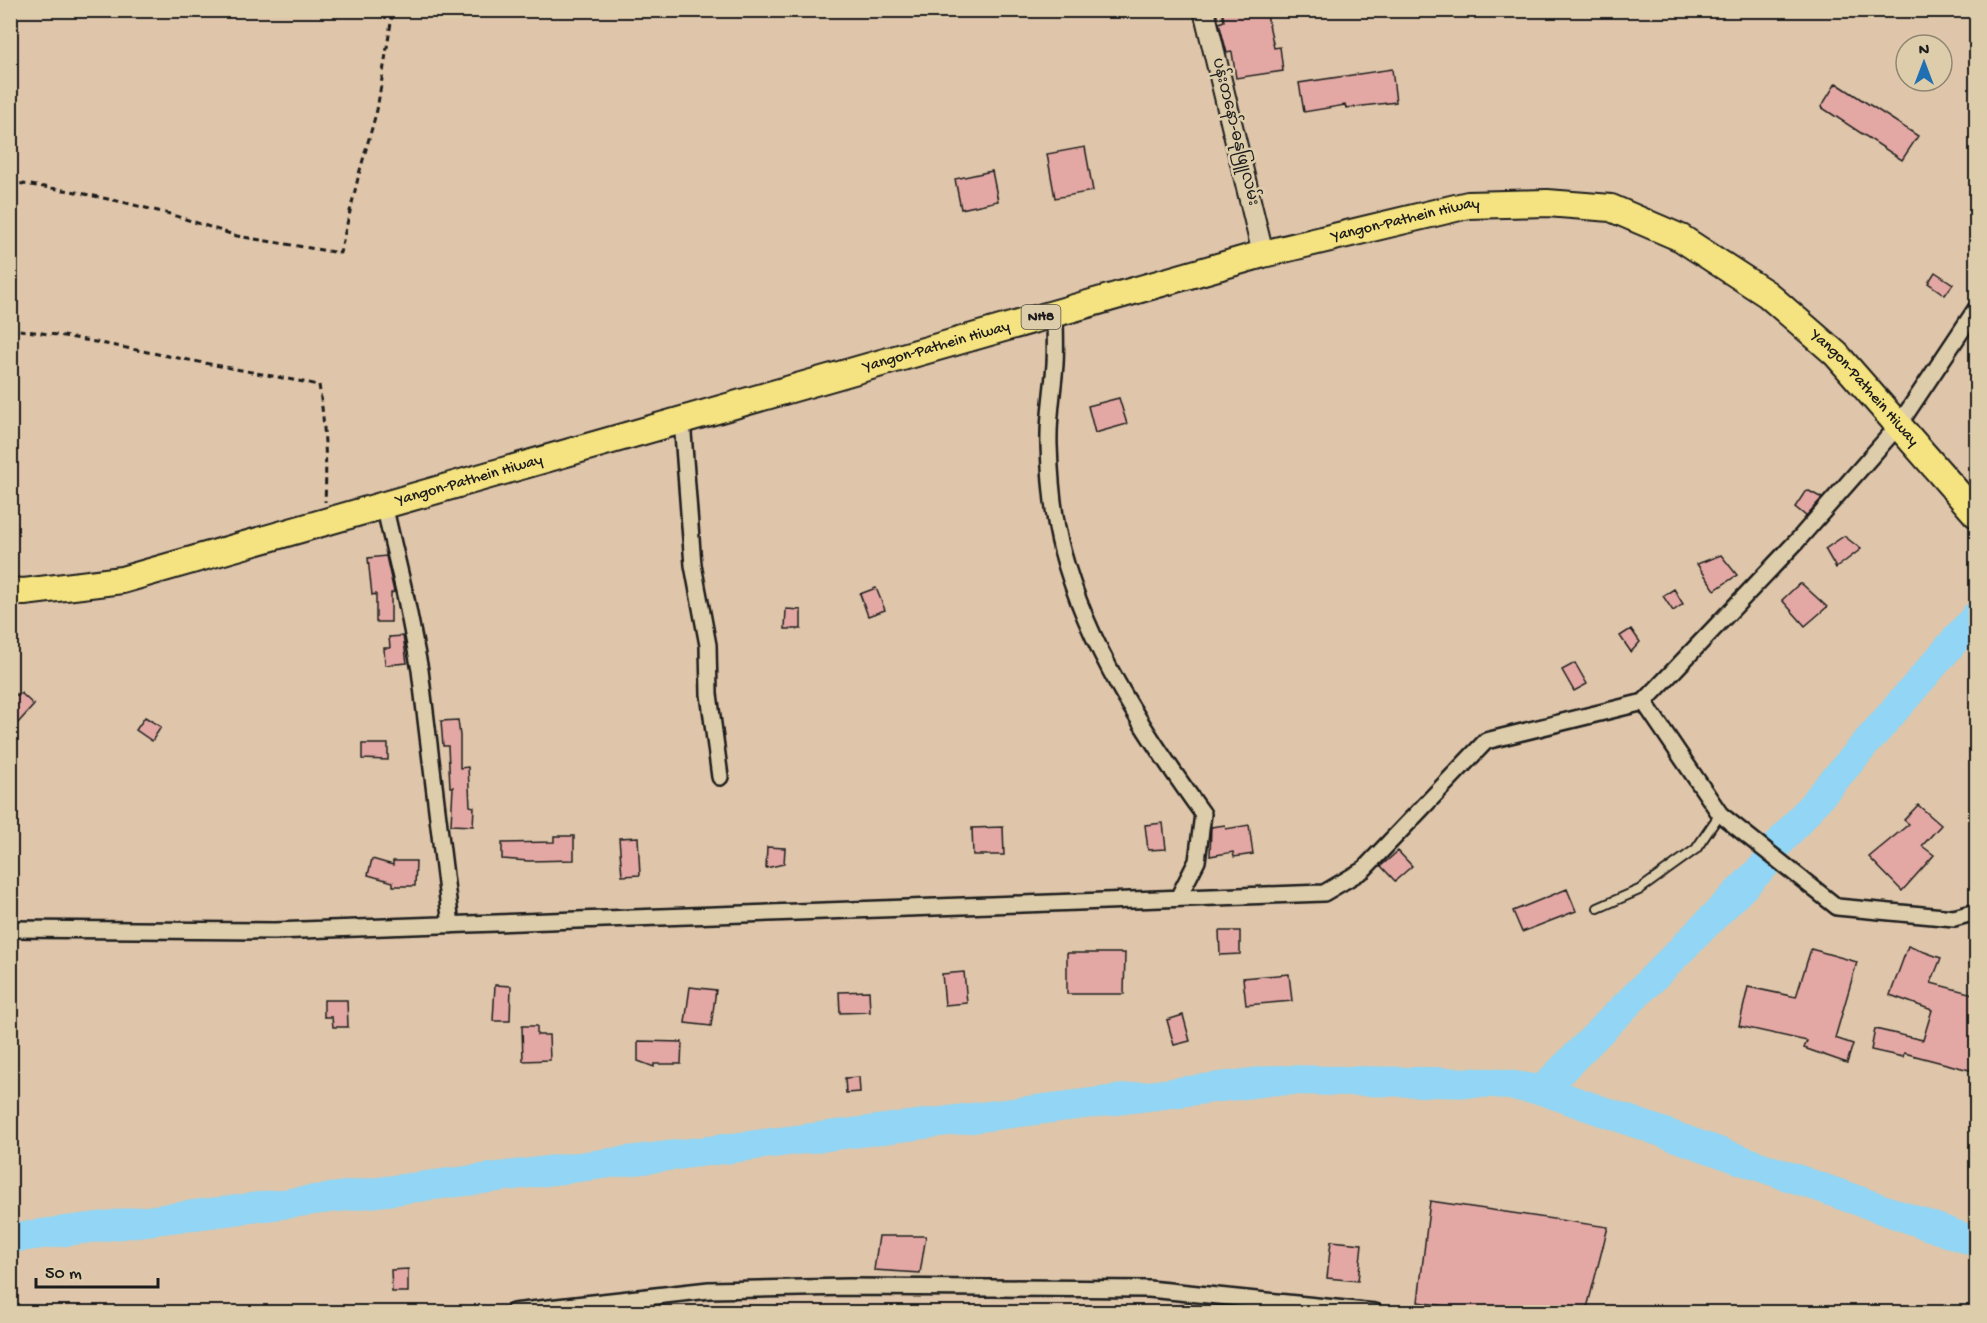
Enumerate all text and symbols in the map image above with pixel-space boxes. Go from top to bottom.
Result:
north arrow [1894,33,1954,93]
text: N [1919,42,1930,61]
street label: ပန်းတနော်-ဓနုဖြူလမ်း [1204,55,1266,208]
street label: Yangon-Pathein Hiway [1328,195,1480,247]
road number: NH8 [1022,305,1060,329]
street label: Yangon-Pathein Hiway [859,317,1012,378]
street label: Yangon-Pathein Hiway [1804,325,1922,451]
street label: Yangon-Pathein Hiway [392,451,545,511]
scale bar [36,1251,158,1289]
text: 50 m [45,1264,82,1285]

